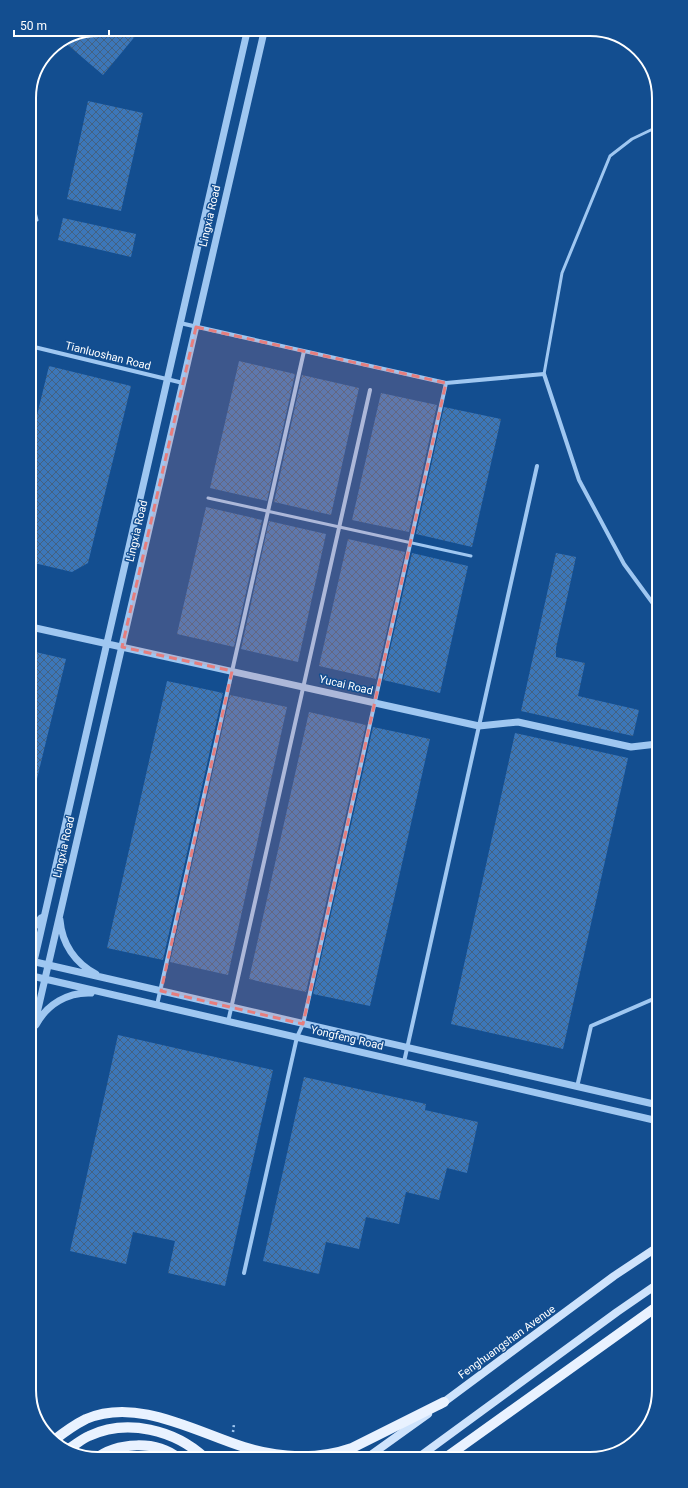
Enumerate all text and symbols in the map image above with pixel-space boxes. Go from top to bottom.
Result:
scale bar [14,12,109,38]
text: 50 m [20,19,47,33]
street label: Lingxia Road [197,184,223,248]
street label: Tianluoshan Road [64,339,152,373]
street label: Lingxia Road [124,499,150,563]
street label: Yucai Road [318,672,374,698]
street label: Lingxia Road [51,815,77,879]
street label: Yongfeng Road [309,1023,385,1053]
street label: Fenghuangshan Avenue [456,1302,558,1382]

